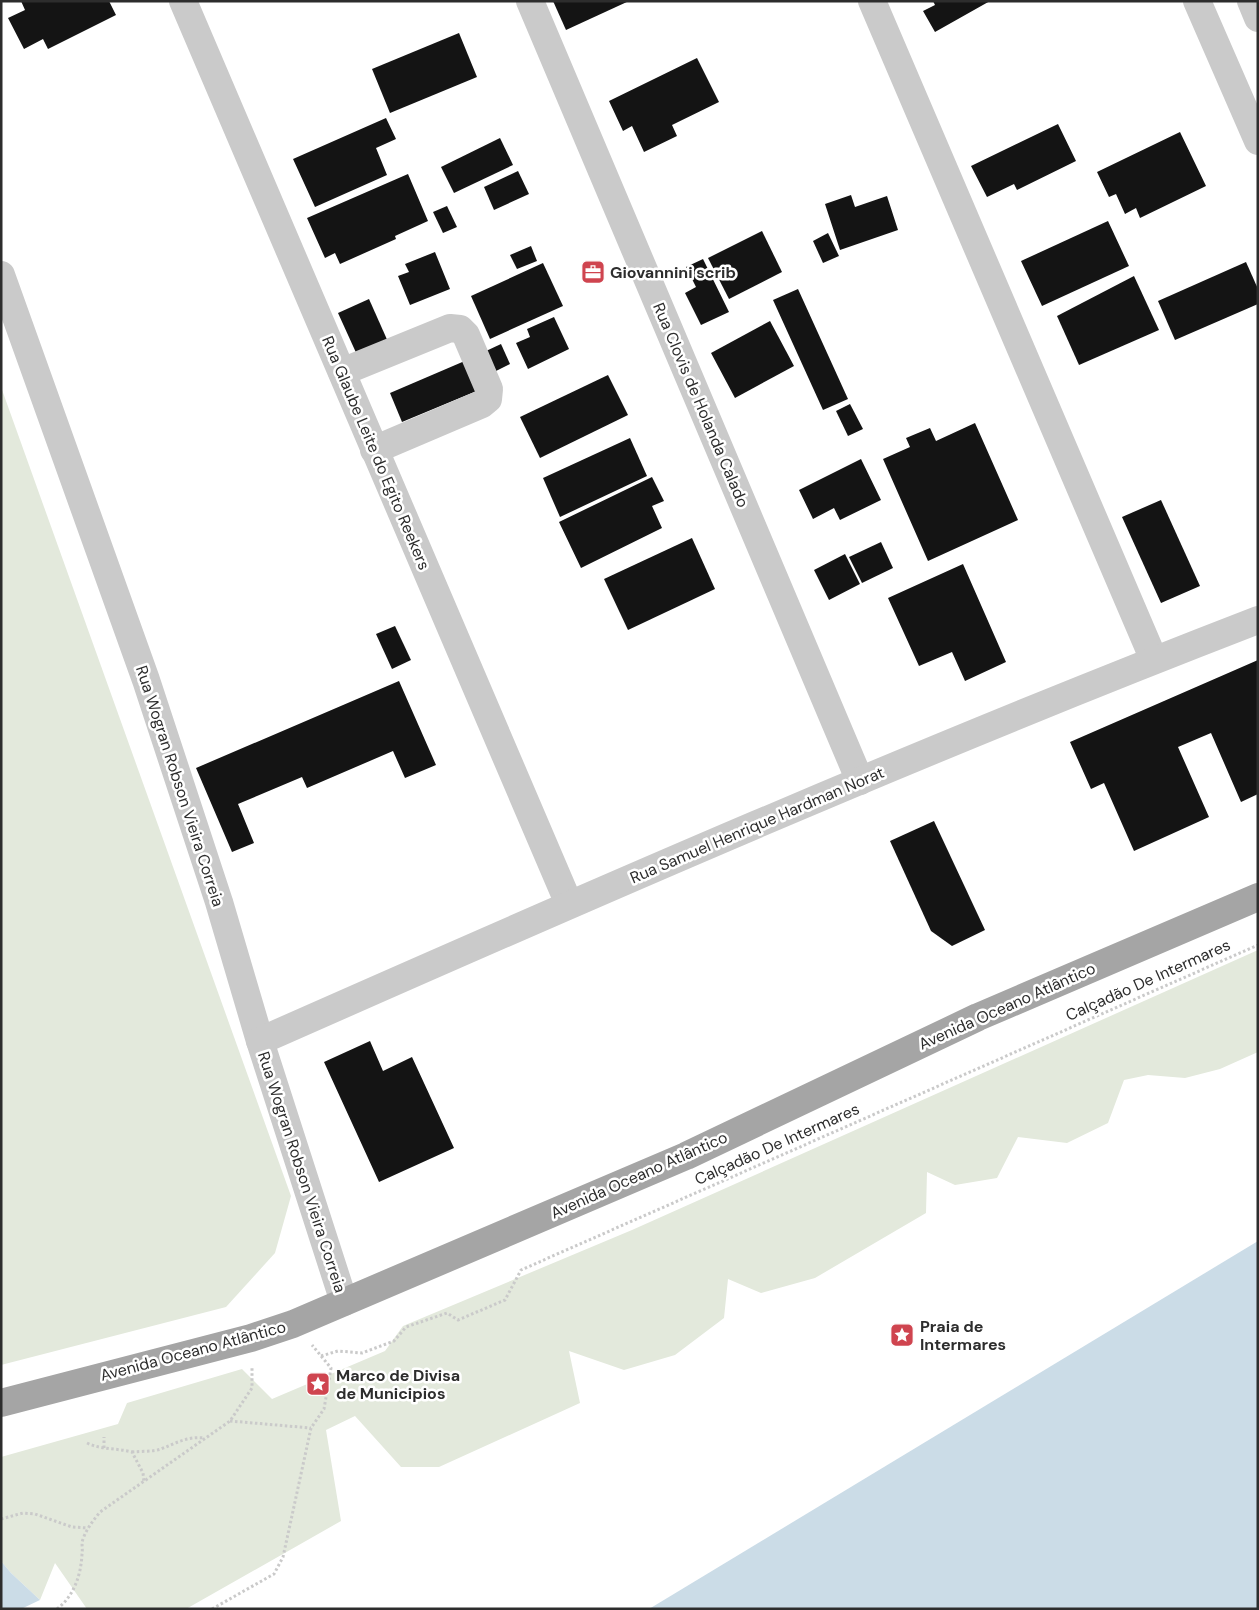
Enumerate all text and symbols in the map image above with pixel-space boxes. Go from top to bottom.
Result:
office icon: Giovannini scrib [580,259,606,285]
place label: Giovannini scrib [610,262,736,283]
street label: Rua Clovis de Holanda Calado [648,299,754,511]
street label: Rua Glaube Leite do Egito Reekers [317,333,435,573]
street label: Rua Wogran Robson Vieira Correia [131,663,229,909]
street label: Rua Samuel Henrique Hardman Norat [627,762,887,888]
street label: Calçadão De Intermares [1062,934,1234,1026]
street label: Avenida Oceano Atlântico [915,957,1099,1055]
street label: Rua Wogran Robson Vieira Correia [253,1049,351,1295]
street label: Calçadão De Intermares [691,1098,863,1190]
street label: Avenida Oceano Atlântico [547,1126,731,1224]
street label: Avenida Oceano Atlântico [98,1316,288,1386]
place label: Praia de Intermares [920,1316,1006,1355]
place icon: Praia de Intermares [889,1322,915,1348]
place label: Marco de Divisa de Municipios [336,1365,460,1404]
place icon: Marco de Divisa de Municipios [305,1371,331,1397]

